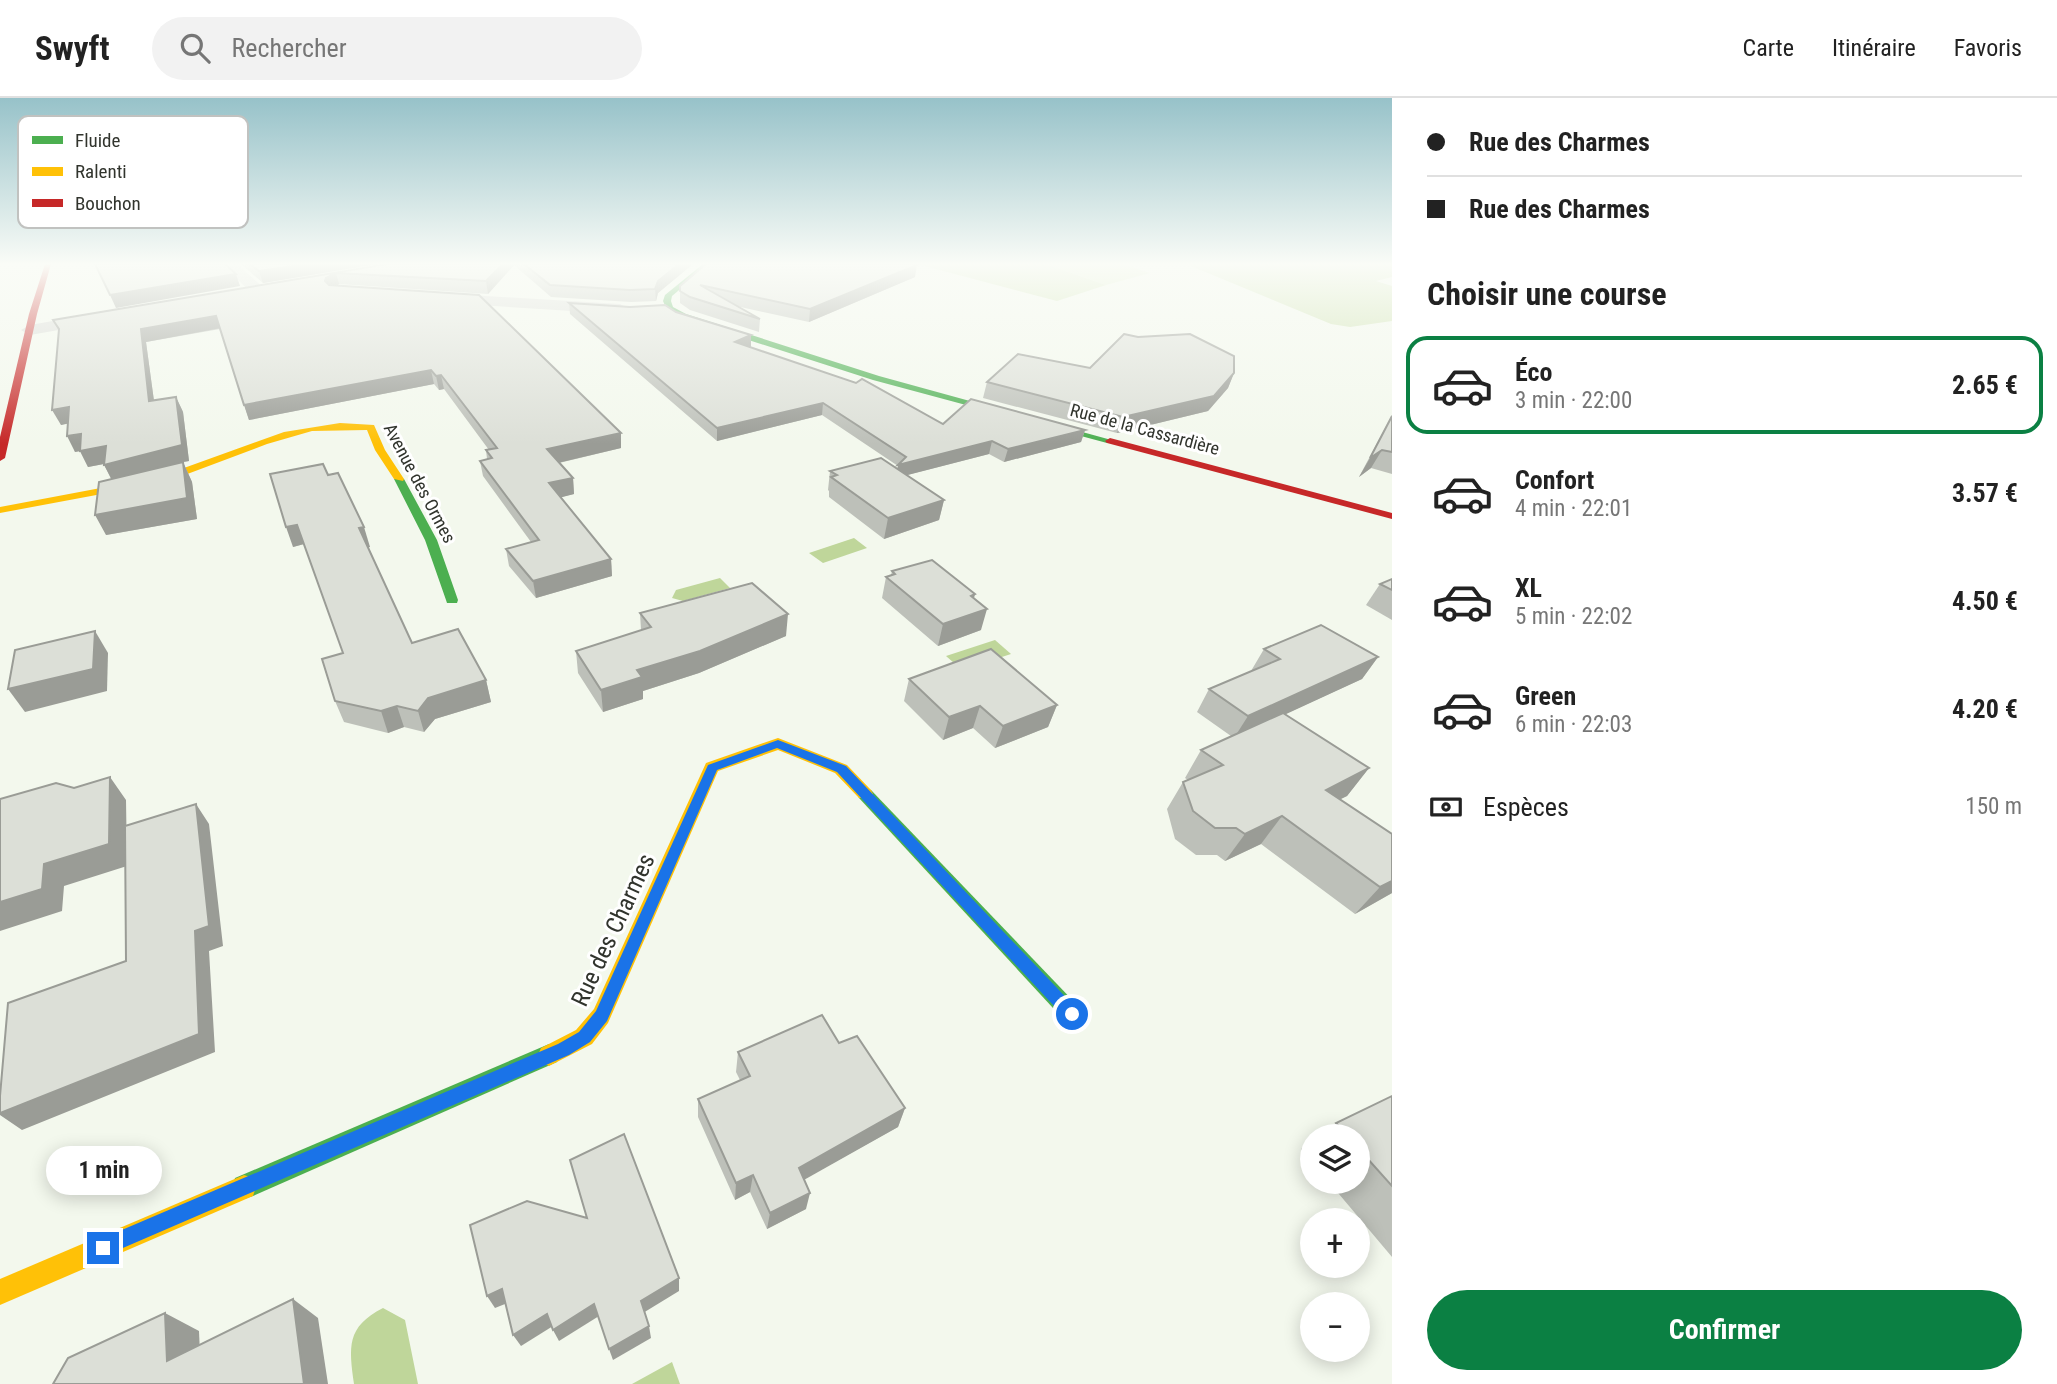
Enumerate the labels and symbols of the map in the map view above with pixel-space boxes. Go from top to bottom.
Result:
legend [18,116,248,228]
text: Fluide [75,129,120,152]
text: Ralenti [75,160,127,183]
text: Bouchon [75,192,141,215]
street label: Rue de la Cassardière [1068,399,1222,459]
street label: Avenue des Ormes [380,420,460,546]
street label: Rue des Charmes [565,849,661,1011]
route start [1056,998,1088,1030]
callout: 1 min [45,1146,161,1196]
route end [87,1232,119,1264]

